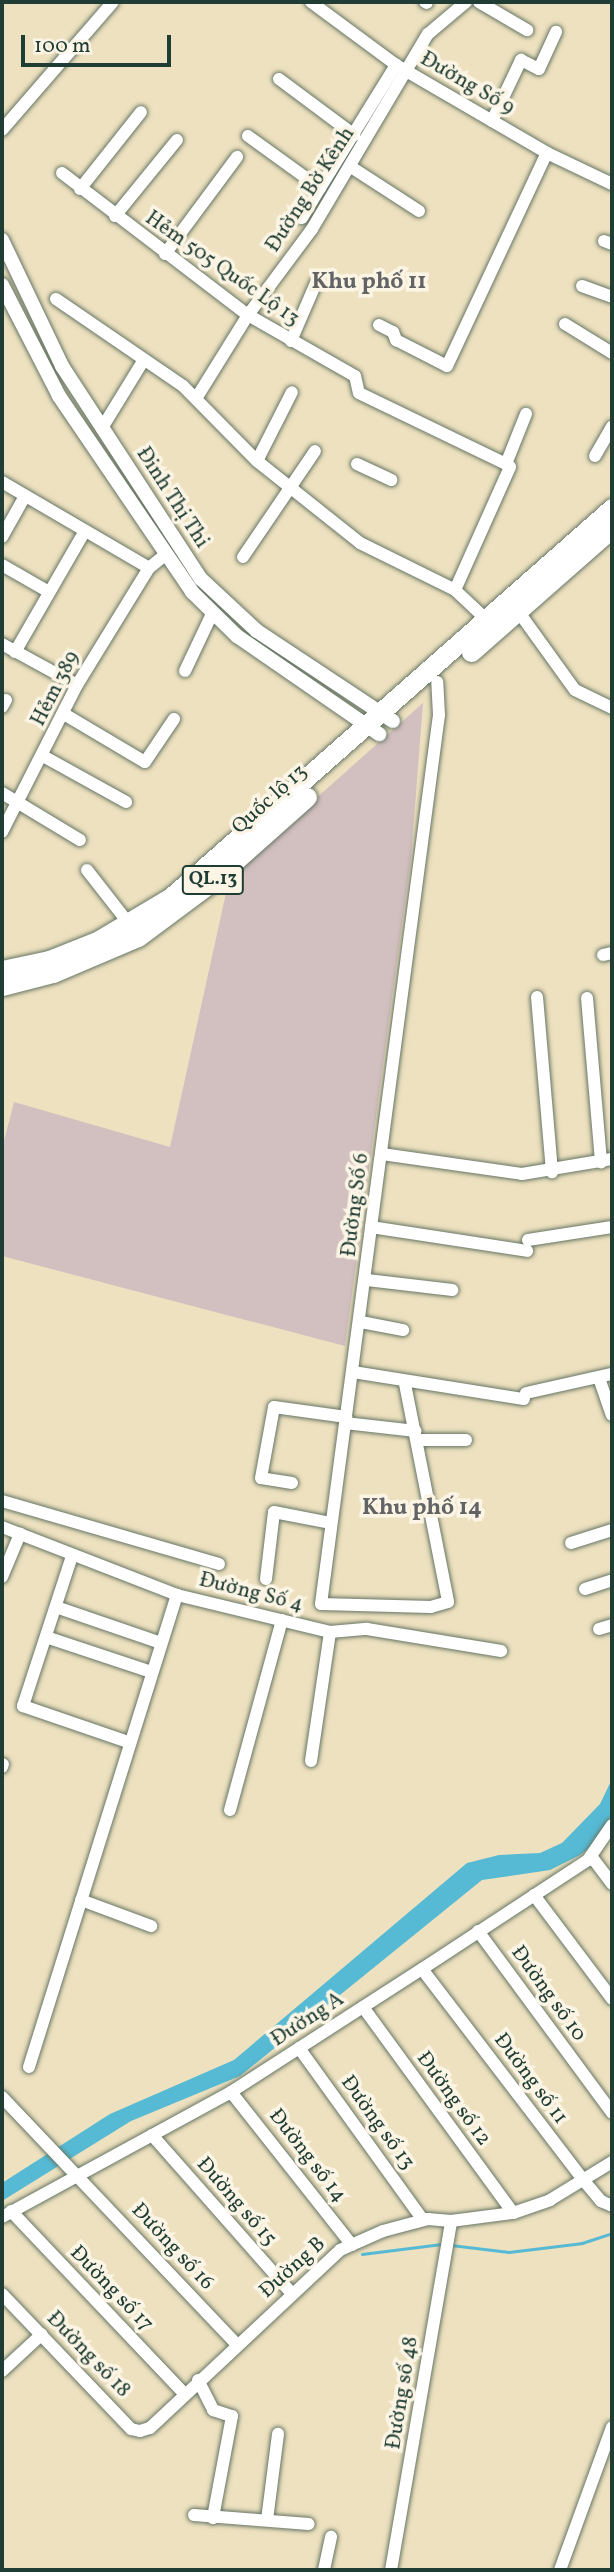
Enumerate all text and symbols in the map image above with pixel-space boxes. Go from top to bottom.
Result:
scale bar [24,21,175,65]
text: 100 m [34,32,91,61]
street label: Đường Số 9 [415,47,519,121]
street label: Đường Bờ Kênh [261,123,361,257]
street label: Hẻm 505 Quốc Lộ 13 [140,206,304,332]
district label: Khu phố 11 [311,268,427,296]
street label: Đinh Thị Thi [130,442,214,554]
street label: Hẻm 389 [26,647,86,731]
street label: Quốc lộ 13 [227,760,313,840]
road number: QL.13 [182,864,244,895]
street label: Đường Số 6 [337,1152,375,1258]
district label: Khu phố 14 [362,1494,482,1522]
street label: Đường Số 4 [196,1568,306,1618]
street label: Đường số 10 [505,1941,591,2047]
street label: Đường A [267,1987,349,2053]
street label: Đường số 11 [488,2028,572,2130]
street label: Đường số 12 [410,2047,496,2151]
street label: Đường số 13 [334,2071,420,2175]
street label: Đường số 14 [263,2104,351,2208]
street label: Đường số 15 [191,2152,281,2252]
street label: Đường số 16 [125,2198,219,2296]
street label: Đường B [255,2232,331,2304]
street label: Đường số 17 [64,2241,158,2337]
street label: Đường số 18 [41,2307,135,2403]
street label: Đường số 48 [382,2335,424,2451]

